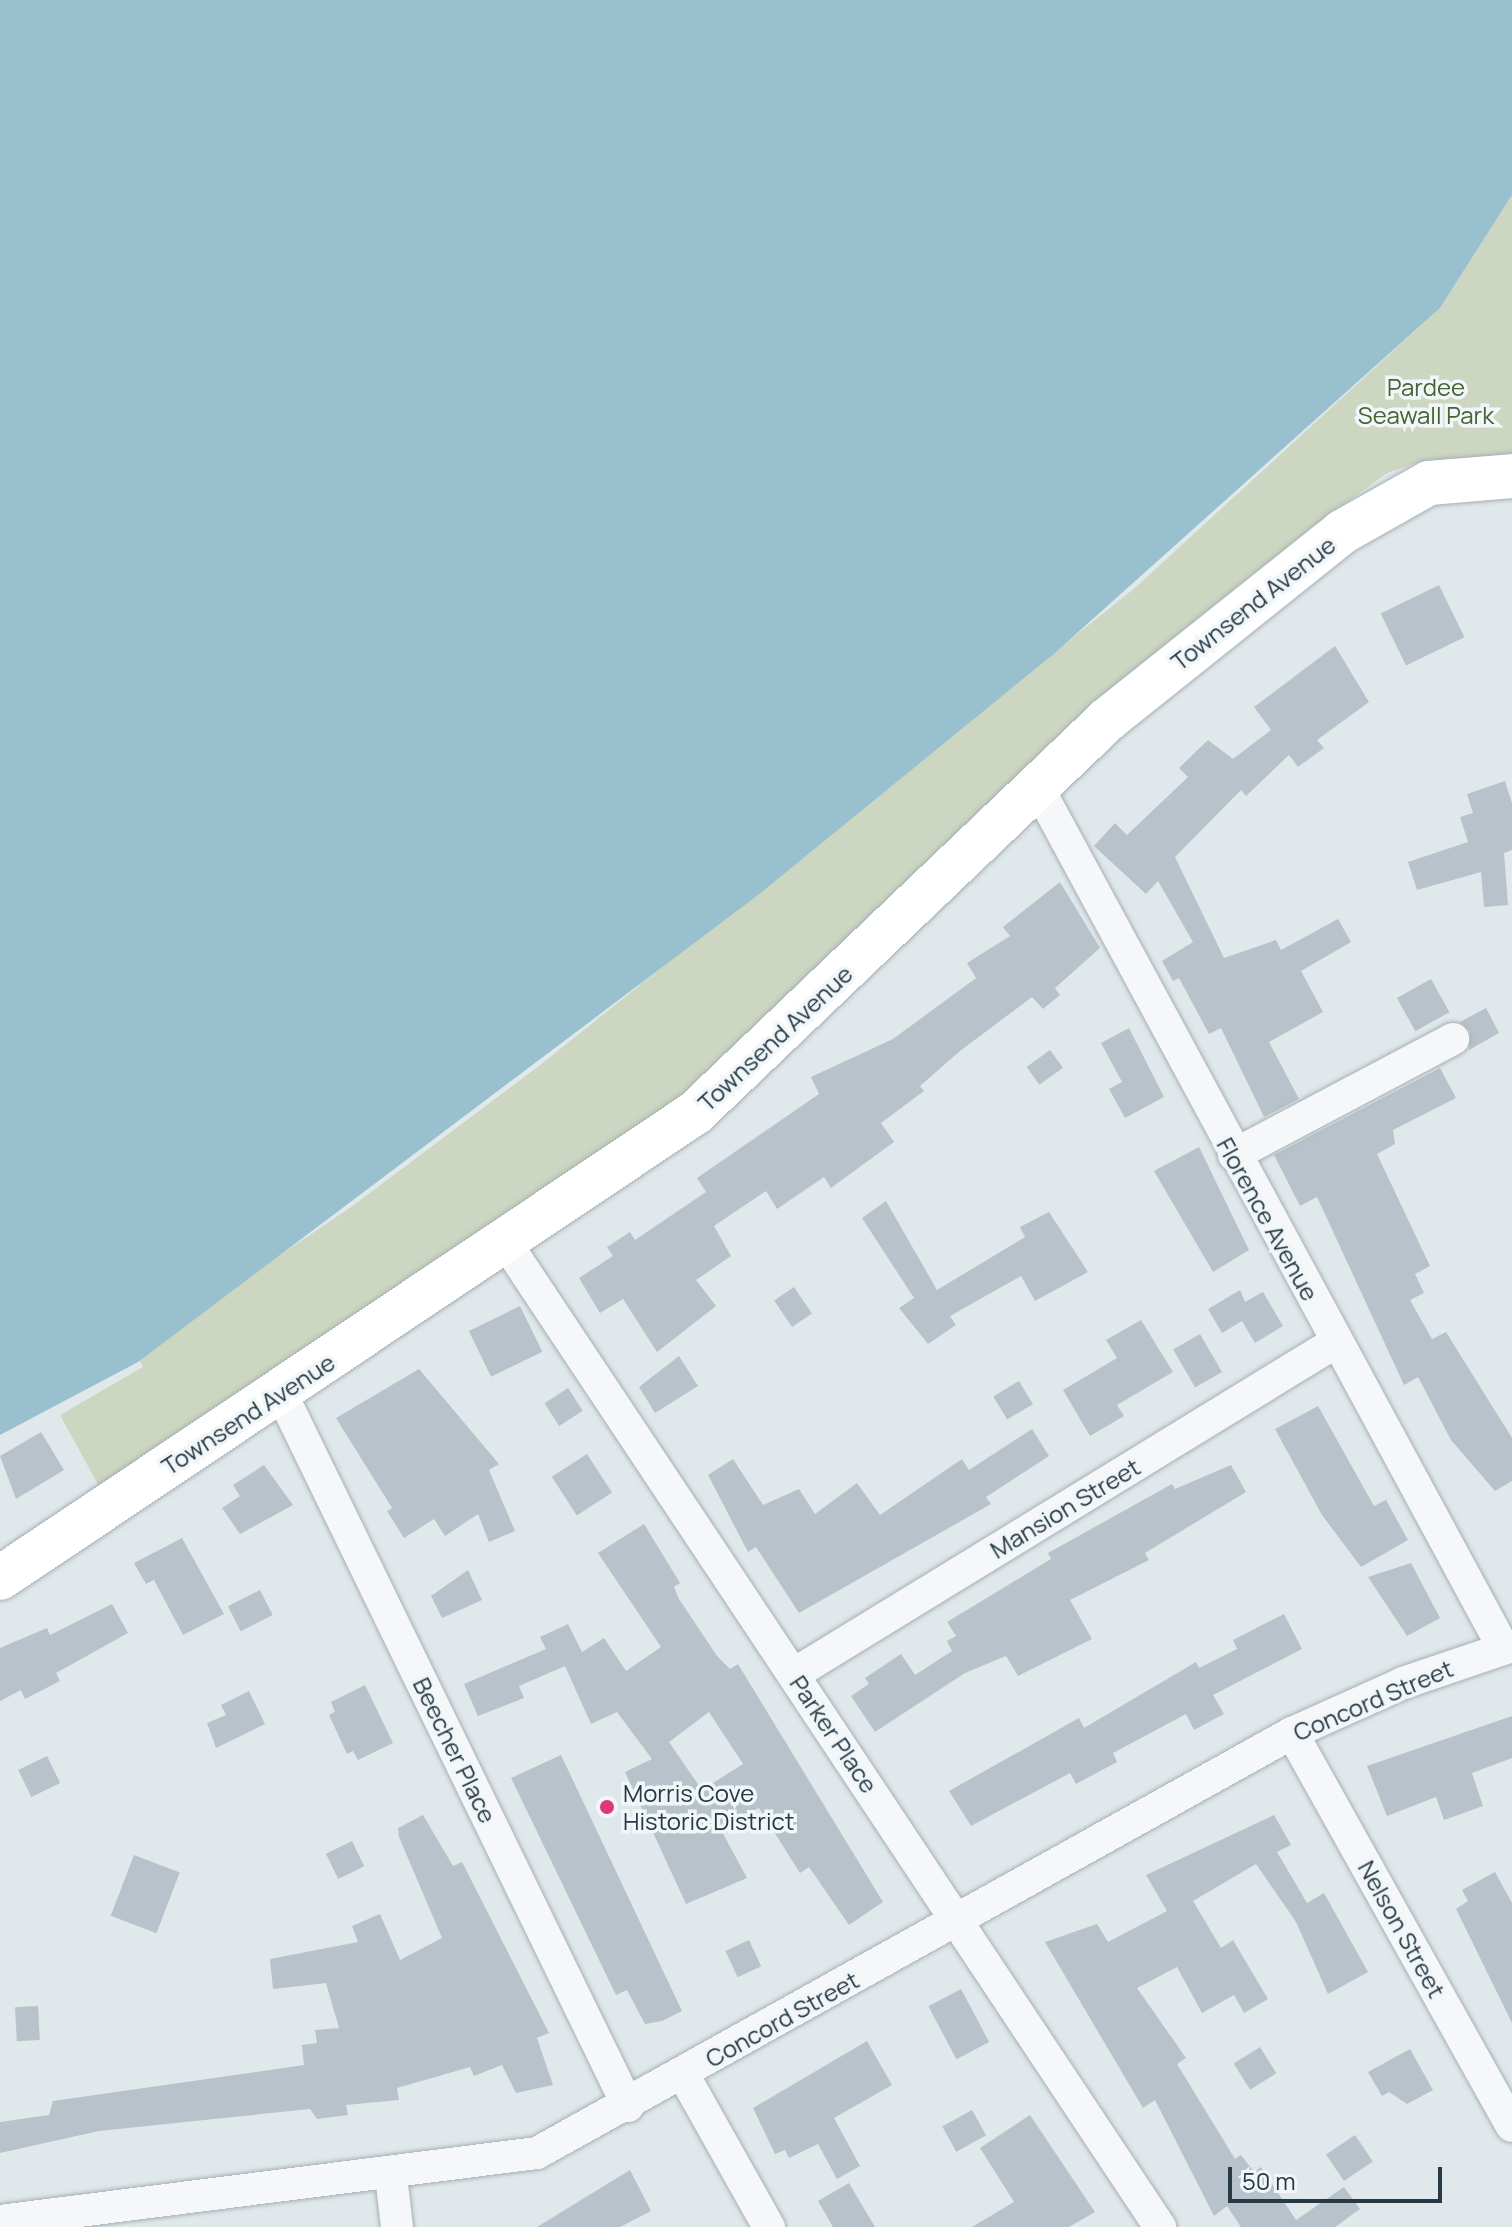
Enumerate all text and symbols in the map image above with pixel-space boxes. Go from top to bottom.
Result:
park label: Pardee Seawall Park [1358,373,1494,429]
street label: Townsend Avenue [1165,530,1341,676]
street label: Townsend Avenue [692,959,858,1117]
street label: Florence Avenue [1211,1132,1325,1306]
street label: Townsend Avenue [156,1347,340,1481]
street label: Mansion Street [985,1452,1145,1564]
street label: Concord Street [1289,1653,1457,1747]
street label: Parker Place [784,1670,884,1798]
street label: Beecher Place [407,1673,503,1827]
place label: Morris Cove Historic District [623,1779,794,1835]
marker: Morris Cove Historic District [598,1798,616,1816]
street label: Nelson Street [1352,1855,1452,2003]
street label: Concord Street [700,1965,864,2073]
scale bar [1232,2151,1446,2201]
text: 50 m [1242,2164,1296,2197]

